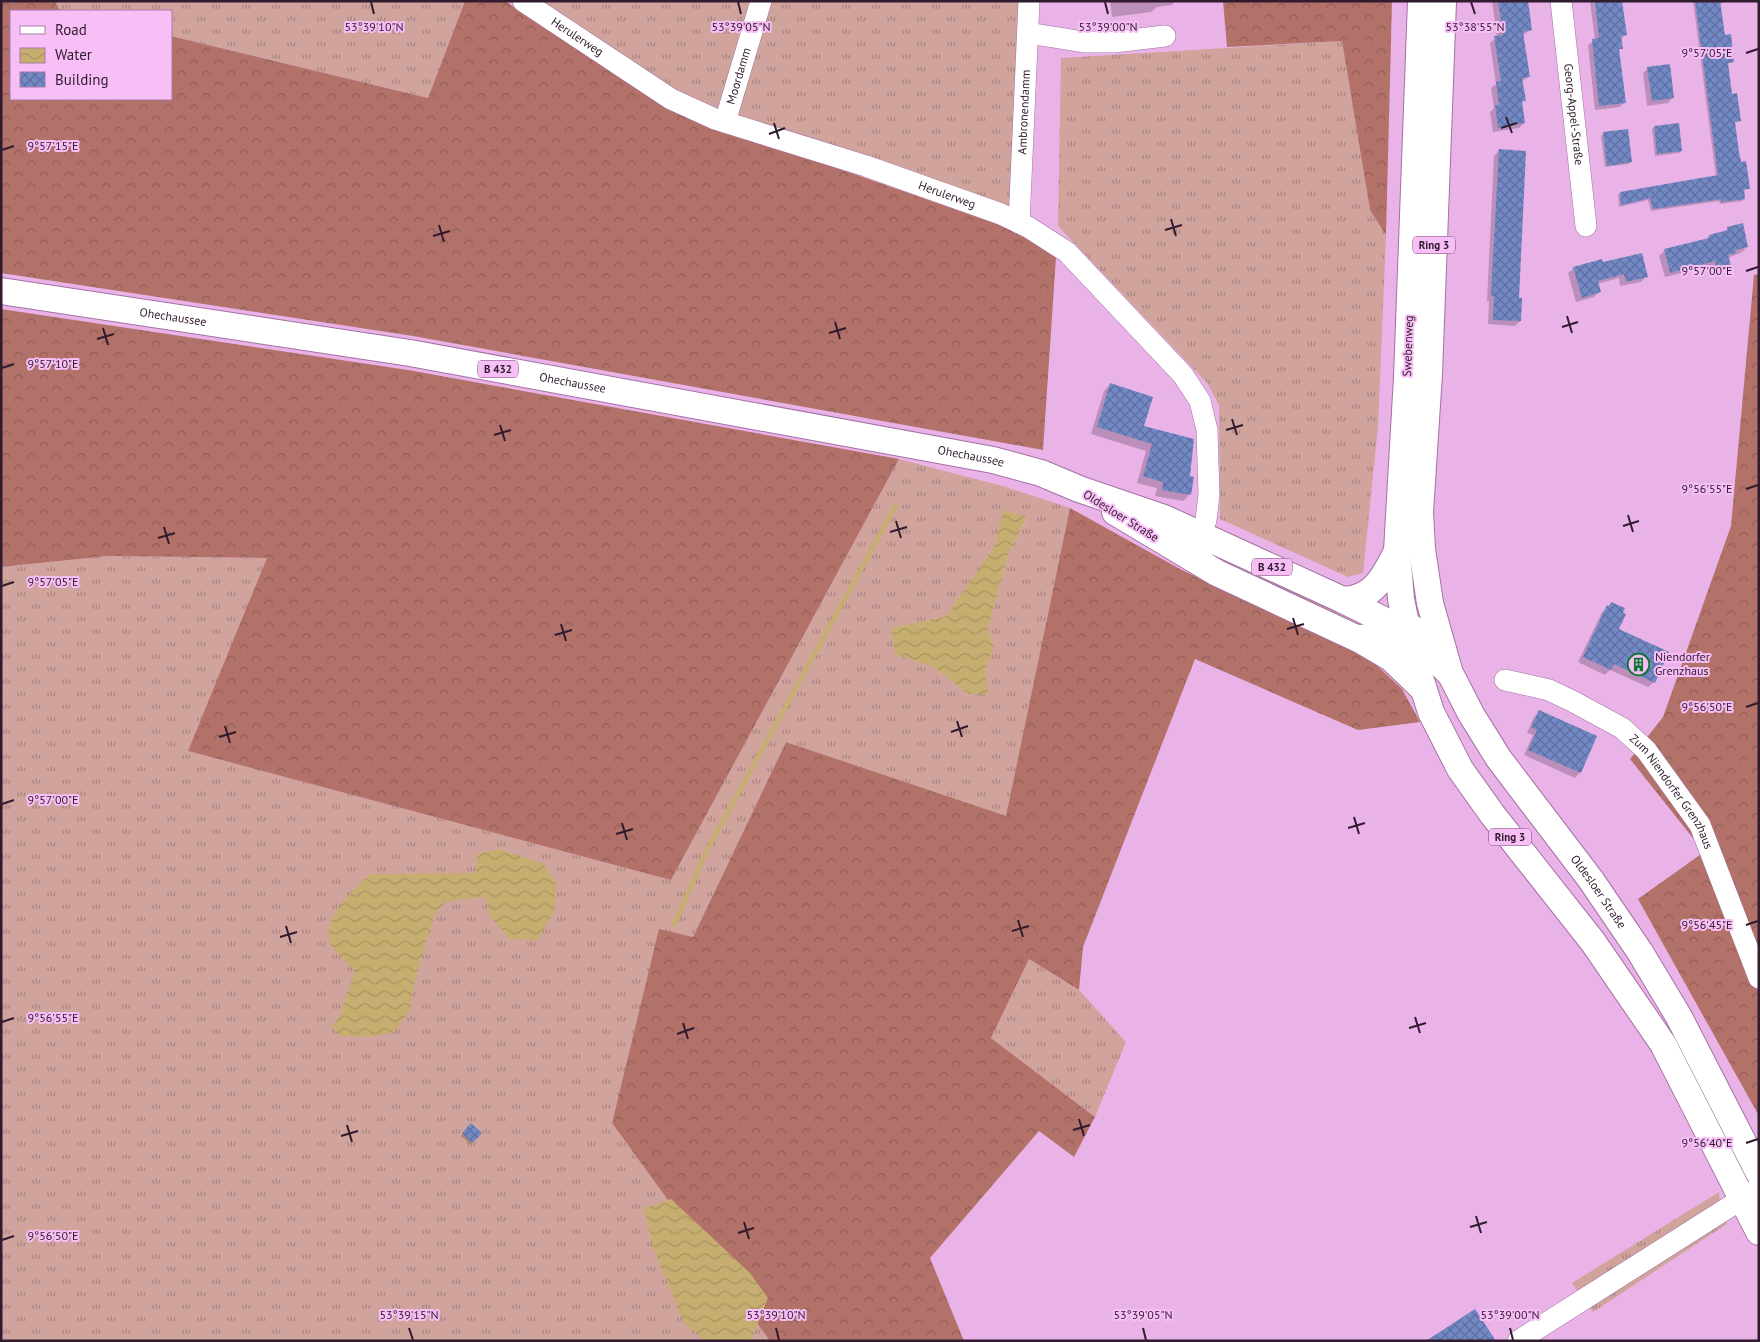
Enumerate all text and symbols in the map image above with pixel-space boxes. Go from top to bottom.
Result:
legend [10,10,172,100]
street label: Herulerweg [548,14,606,59]
text: 53°39'10"N [344,19,404,34]
text: 53°39'05"N [711,19,771,34]
text: 53°39'00"N [1078,19,1138,34]
text: 53°38'55"N [1445,19,1505,34]
text: Road [55,20,87,39]
text: Water [55,45,92,64]
text: 9°57'05"E [1682,45,1732,60]
street label: Moordamm [723,46,754,106]
street label: Georg-Appel-Straße [1561,63,1587,166]
street label: Ambronendamm [1014,69,1033,155]
text: Building [55,70,109,89]
text: 9°57'15"E [28,138,78,153]
street label: Herulerweg [917,177,978,211]
road number: Ring 3 [1413,236,1455,254]
text: 9°57'00"E [1682,263,1732,278]
street label: Ohechaussee [139,304,208,329]
street label: Swebenweg [1399,315,1416,377]
text: 9°57'10"E [28,356,78,371]
road number: B 432 [478,360,518,378]
street label: Ohechaussee [538,369,607,396]
street label: Ohechaussee [937,442,1006,470]
text: 9°56'55"E [1682,481,1732,496]
street label: Oldesloer Straße [1081,486,1162,545]
road number: B 432 [1252,558,1292,576]
text: 9°57'05"E [28,574,78,589]
place label: Niendorfer Grenzhaus [1655,649,1710,678]
building icon: Niendorfer Grenzhaus [1627,652,1651,676]
text: 9°56'50"E [1682,699,1732,714]
street label: Zum Niendorfer Grenzhaus [1627,731,1717,851]
text: 9°57'00"E [28,792,78,807]
road number: Ring 3 [1489,829,1531,846]
street label: Oldesloer Straße [1568,852,1630,931]
text: 9°56'45"E [1682,917,1732,932]
text: 9°56'55"E [28,1010,78,1025]
text: 9°56'40"E [1682,1135,1732,1150]
text: 9°56'50"E [28,1228,78,1243]
text: 53°39'15"N [379,1307,439,1322]
text: 53°39'10"N [746,1307,806,1322]
text: 53°39'05"N [1113,1307,1173,1322]
text: 53°39'00"N [1480,1307,1540,1322]

